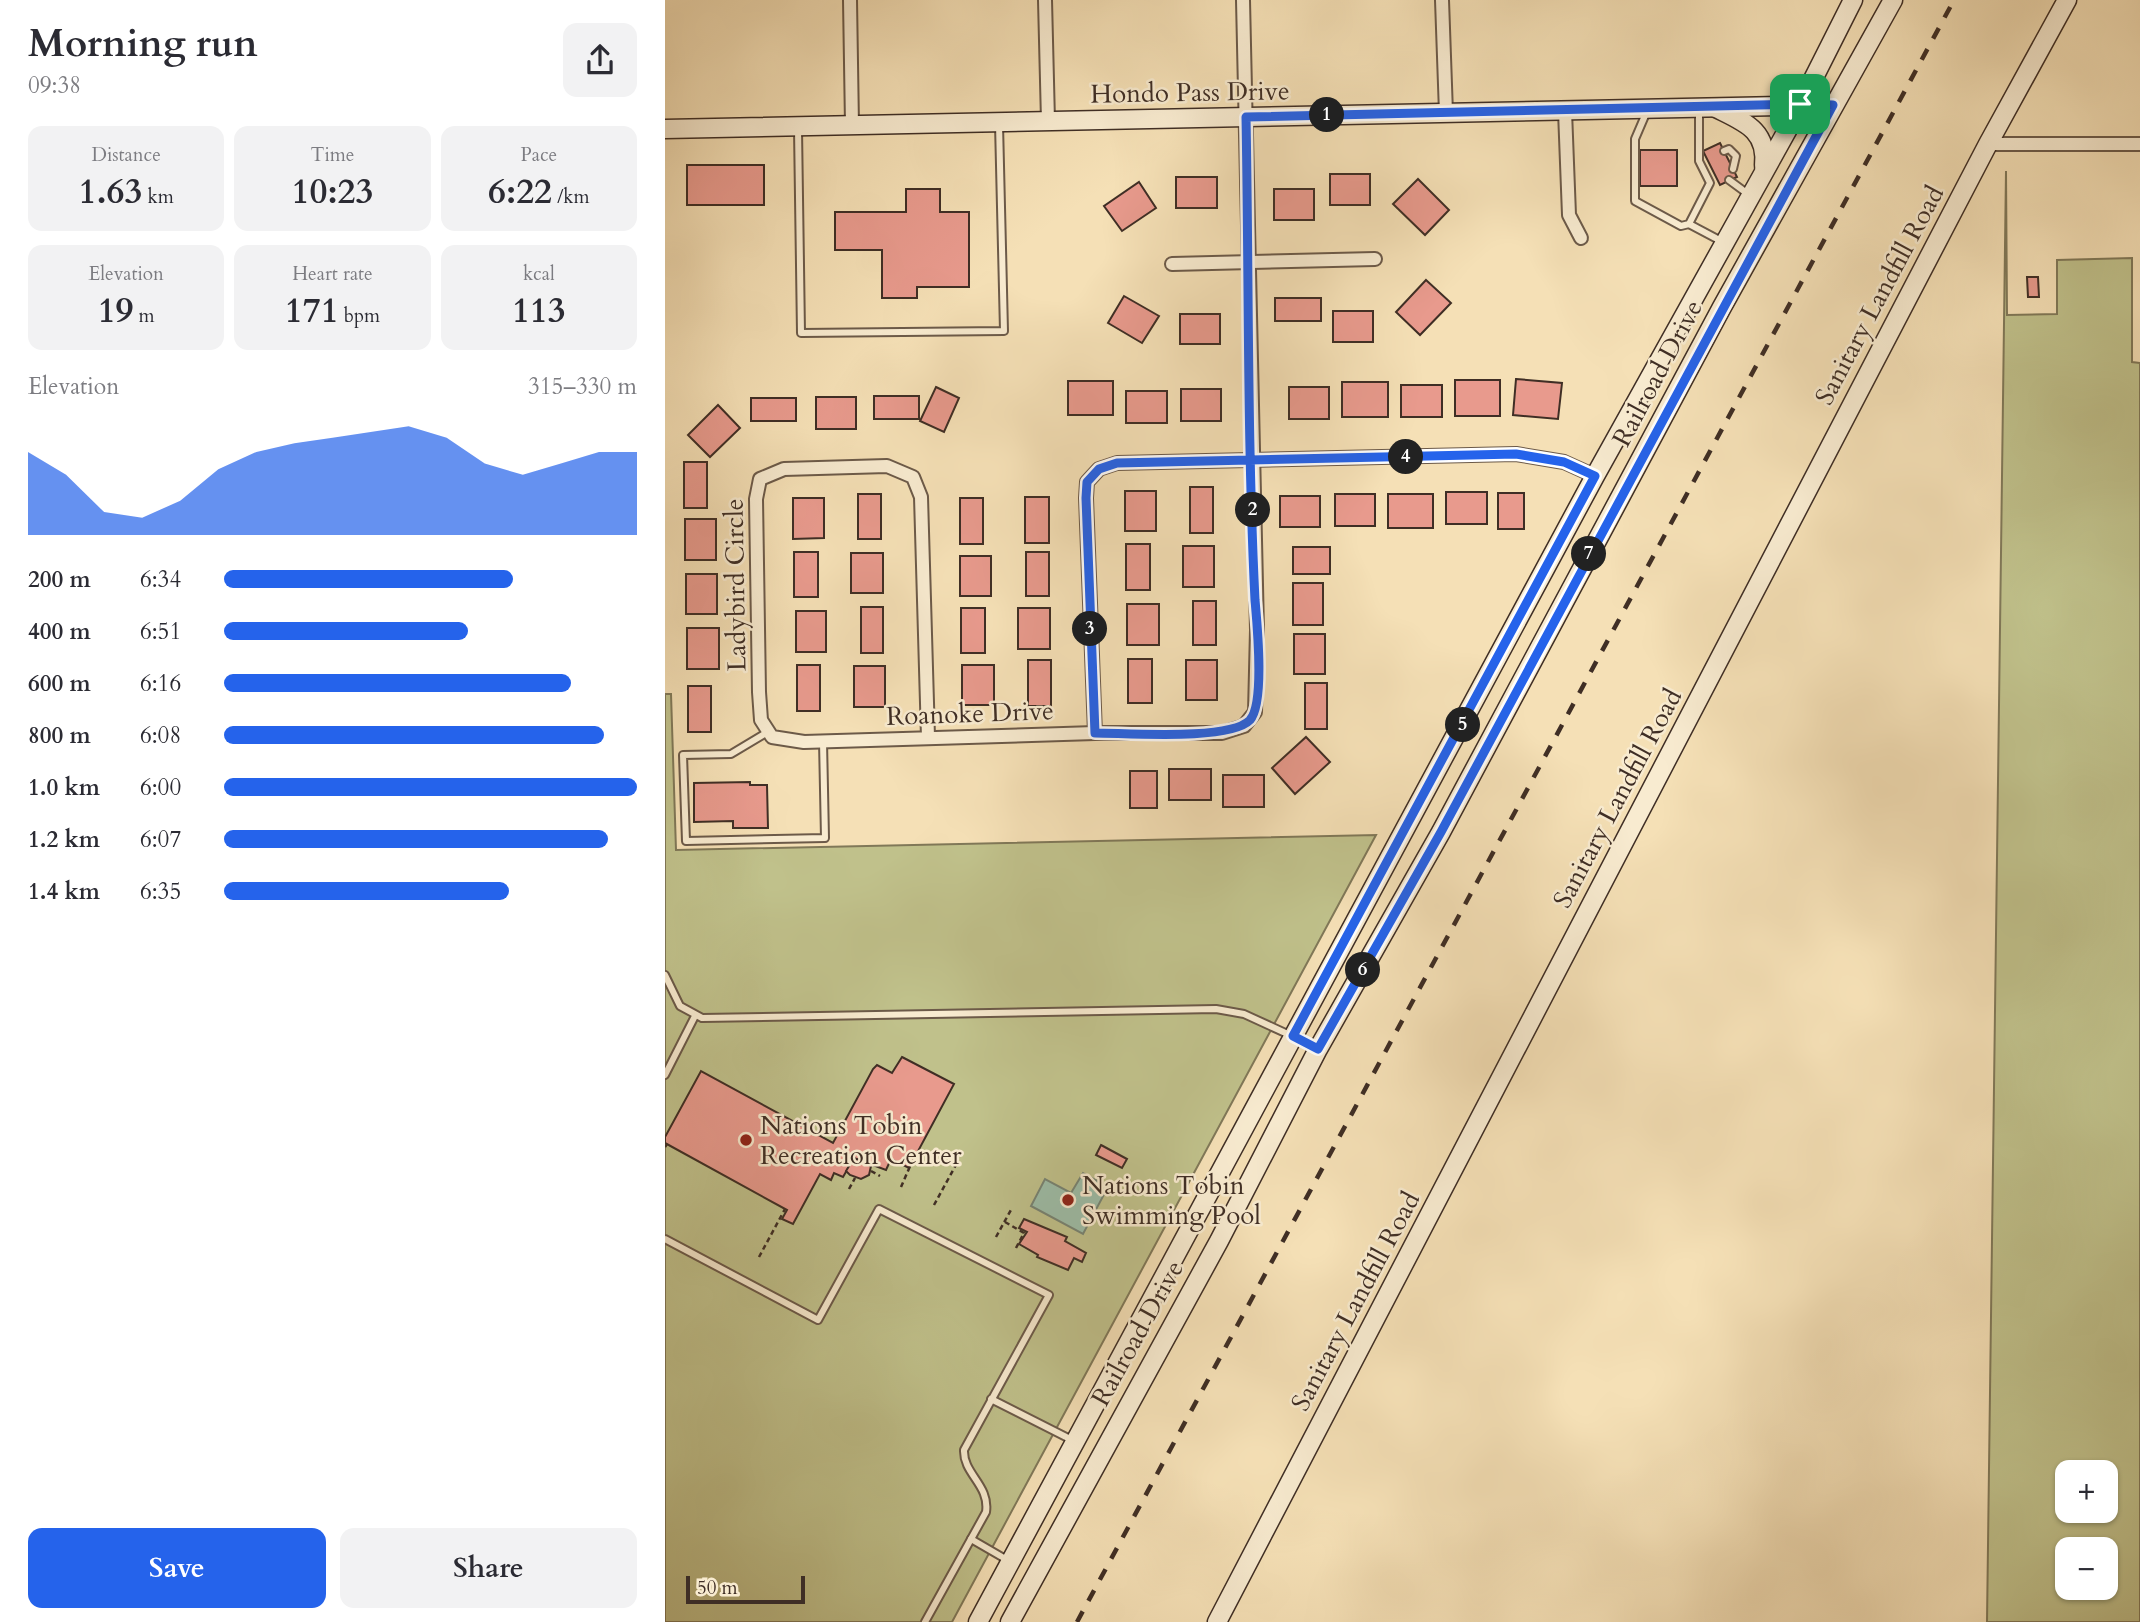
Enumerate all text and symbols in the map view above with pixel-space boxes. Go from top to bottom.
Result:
text: Morning run [28,18,258,70]
button: share [563,23,637,97]
text: 09:38 [28,70,81,101]
street label: Hondo Pass Drive [1090,73,1290,112]
pin [1770,74,1830,134]
icon: arrive [1781,85,1819,123]
pin: 1 [1309,97,1345,132]
text: 1 [1322,101,1331,127]
text: Distance [91,142,161,168]
text: Time [311,142,354,168]
text: Pace [520,142,557,168]
text: 1.63 [79,168,142,216]
text: 10:23 [292,168,373,216]
text: 6:22 [488,168,552,216]
street label: Sanitary Landfill Road [1807,179,1952,411]
text: km [142,184,174,210]
text: /km [552,184,590,210]
text: Elevation [88,261,164,287]
text: Heart rate [292,261,373,287]
text: kcal [523,261,555,287]
text: 19 [98,287,134,335]
text: 171 [285,287,339,335]
text: 113 [512,287,566,335]
street label: Railroad Drive [1604,294,1711,453]
text: m [134,303,155,329]
text: bpm [339,303,380,329]
text: Elevation [28,371,119,402]
text: 315–330 m [528,371,637,402]
pin: 4 [1389,440,1423,475]
text: 4 [1401,443,1410,469]
pin: 2 [1235,492,1271,528]
text: 2 [1248,496,1257,522]
street label: Ladybird Circle [716,498,755,672]
pin: 7 [1571,536,1607,572]
text: 7 [1584,540,1593,566]
text: 200 m [28,564,91,595]
text: 6:34 [140,564,181,595]
pin: 3 [1073,612,1107,646]
text: 3 [1085,615,1094,641]
text: 400 m [28,616,91,647]
text: 6:51 [140,616,181,647]
text: 600 m [28,668,91,699]
text: 6:16 [140,668,181,699]
street label: Sanitary Landfill Road [1545,682,1690,914]
street label: Roanoke Drive [886,693,1054,734]
pin: 5 [1445,708,1481,742]
text: 5 [1458,711,1467,737]
text: 800 m [28,720,91,751]
text: 6:08 [140,720,181,751]
text: 1.0 km [28,772,100,803]
text: 6:00 [140,772,181,803]
text: 1.2 km [28,824,100,855]
text: 6:07 [140,824,181,855]
text: 1.4 km [28,876,100,907]
text: 6:35 [140,876,181,907]
pin: 6 [1345,953,1381,988]
text: 6 [1358,956,1367,982]
place label: Nations Tobin Recreation Center [760,1108,962,1173]
marker: Nations Tobin Recreation Center [738,1132,754,1148]
place label: Nations Tobin Swimming Pool [1082,1168,1261,1233]
street label: Sanitary Landfill Road [1283,1185,1428,1417]
marker: Nations Tobin Swimming Pool [1060,1192,1076,1208]
street label: Railroad Drive [1083,1254,1192,1412]
map controls [2055,1460,2118,1600]
button: + [2055,1460,2118,1523]
button: Save [28,1528,326,1608]
button: Share [340,1528,637,1608]
button: − [2055,1537,2118,1600]
scale bar [686,1573,805,1605]
text: 50 m [697,1575,738,1601]

